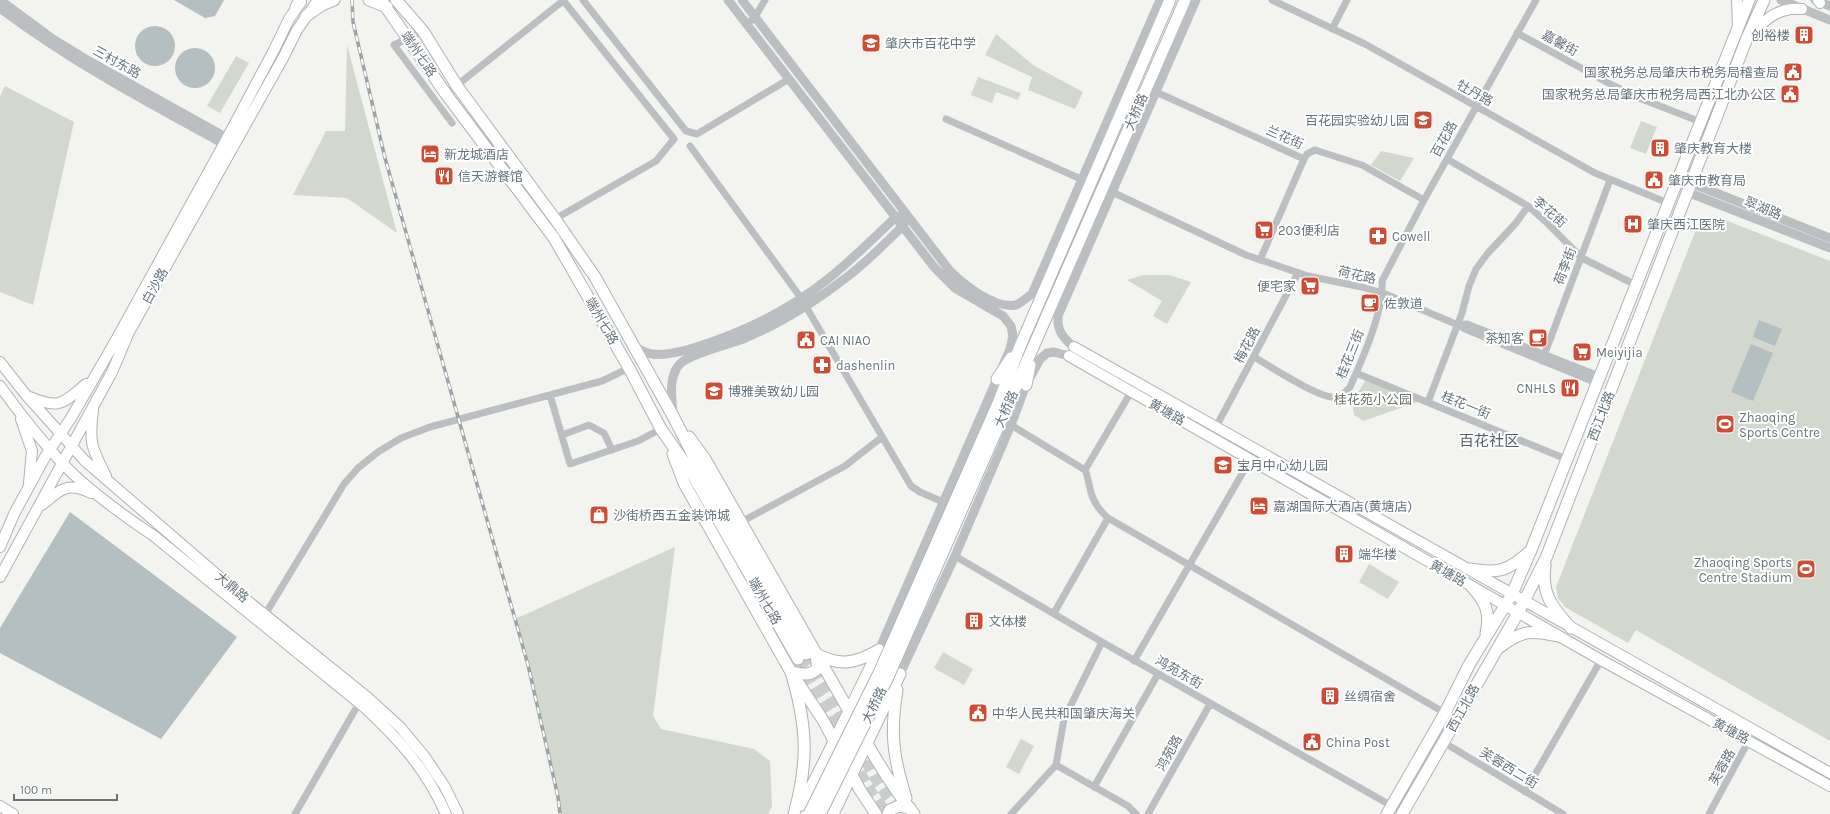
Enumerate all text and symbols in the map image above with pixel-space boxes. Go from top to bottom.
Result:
building icon: 创裕楼 [1793,24,1815,46]
street label: 嘉馨街 [1539,27,1581,59]
street label: 端州七路 [398,28,440,80]
place label: 创裕楼 [1751,28,1790,43]
school or university icon: 肇庆市百花中学 [860,32,882,54]
place label: 肇庆市百花中学 [885,36,976,51]
street label: 三村东路 [91,43,143,81]
public building icon: 国家税务总局肇庆市税务局稽查局 [1782,61,1804,83]
place label: 国家税务总局肇庆市税务局稽查局 [1584,65,1779,80]
street label: 牡丹路 [1454,77,1496,109]
public building icon: 国家税务总局肇庆市税务局西江北办公区 [1779,83,1801,105]
place label: 国家税务总局肇庆市税务局西江北办公区 [1542,87,1776,102]
street label: 大桥路 [1121,91,1151,133]
school or university icon: 百花园实验幼儿园 [1412,109,1434,131]
place label: 百花园实验幼儿园 [1305,113,1409,128]
street label: 百花路 [1428,118,1460,160]
street label: 兰花街 [1264,122,1306,152]
building icon: 肇庆教育大楼 [1649,137,1671,159]
place label: 肇庆教育大楼 [1674,141,1752,156]
hotel icon: 新龙城酒店 [419,143,441,165]
place label: 新龙城酒店 [444,147,509,162]
restaurant icon: 信天游餐馆 [433,165,455,187]
place label: 信天游餐馆 [458,169,523,184]
public building icon: 肇庆市教育局 [1643,169,1665,191]
place label: 肇庆市教育局 [1668,173,1746,188]
street label: 李花街 [1530,194,1570,230]
street label: 翠湖路 [1742,194,1784,222]
hospital icon: 肇庆西江医院 [1622,213,1644,235]
place label: 肇庆西江医院 [1647,217,1725,232]
supermarket icon: 203便利店 [1253,219,1275,241]
place label: 203便利店 [1278,223,1340,238]
pharmacy icon: Cowell [1367,225,1389,247]
place label: Cowell [1392,229,1430,244]
street label: 荷李街 [1551,245,1579,287]
street label: 荷花路 [1336,263,1378,287]
street label: 白沙路 [139,265,171,307]
supermarket icon: 便宅家 [1299,275,1321,297]
place label: 便宅家 [1257,279,1296,294]
cafe icon: 佐敦道 [1359,292,1381,314]
street label: 端州七路 [583,295,621,347]
place label: 佐敦道 [1384,296,1423,311]
street label: 梅花路 [1231,324,1263,366]
street label: 桂花三街 [1333,327,1367,381]
cafe icon: 茶知客 [1527,327,1549,349]
public building icon: CAI NIAO [795,329,817,351]
place label: 茶知客 [1485,331,1524,346]
place label: CAI NIAO [820,333,871,348]
supermarket icon: Meiyijia [1571,341,1593,363]
place label: Meiyijia [1596,345,1643,360]
pharmacy icon: dashenlin [811,354,833,376]
place label: dashenlin [836,358,895,373]
restaurant icon: CNHLS [1559,377,1581,399]
school or university icon: 博雅美致幼儿园 [703,380,725,402]
place label: CNHLS [1517,381,1556,396]
place label: 博雅美致幼儿园 [728,384,819,399]
street label: 大桥路 [991,388,1021,430]
street label: 桂花一街 [1439,388,1493,422]
street label: 西江北路 [1585,389,1617,443]
park label: 桂花苑小公园 [1334,392,1412,407]
street label: 黄塘路 [1146,396,1188,428]
place label: Zhaoqing Sports Centre [1739,410,1820,440]
sports icon: Zhaoqing Sports Centre [1714,413,1736,435]
district label: 百花社区 [1459,432,1519,450]
school or university icon: 宝月中心幼儿园 [1212,454,1234,476]
place label: 宝月中心幼儿园 [1237,458,1328,473]
hotel icon: 嘉湖国际大酒店(黄塘店) [1248,495,1270,517]
place label: 嘉湖国际大酒店(黄塘店) [1273,499,1412,514]
shop icon: 沙街桥西五金装饰城 [588,504,610,526]
place label: 沙街桥西五金装饰城 [613,508,730,523]
building icon: 端华楼 [1333,543,1355,565]
place label: 端华楼 [1358,547,1397,562]
place label: Zhaoqing Sports Centre Stadium [1693,555,1792,585]
street label: 黄塘路 [1427,557,1469,589]
sports icon: Zhaoqing Sports Centre Stadium [1795,558,1817,580]
street label: 大鼎路 [212,569,252,605]
street label: 端州七路 [746,575,784,627]
building icon: 文体楼 [963,610,985,632]
place label: 文体楼 [988,614,1027,629]
street label: 鸿苑东街 [1153,653,1205,691]
street label: 西江北路 [1444,682,1482,734]
street label: 大桥路 [859,684,889,726]
building icon: 丝绸宿舍 [1319,685,1341,707]
place label: 丝绸宿舍 [1344,689,1396,704]
public building icon: 中华人民共和国肇庆海关 [967,702,989,724]
place label: 中华人民共和国肇庆海关 [992,706,1135,721]
street label: 黄塘路 [1710,715,1752,747]
public building icon: China Post [1301,731,1323,753]
street label: 鸿苑路 [1153,732,1185,774]
place label: China Post [1326,735,1390,750]
street label: 芙蓉西二街 [1477,745,1541,791]
street label: 芙蓉路 [1706,746,1738,788]
scale bar [14,776,117,802]
text: 100 m [20,783,52,797]

